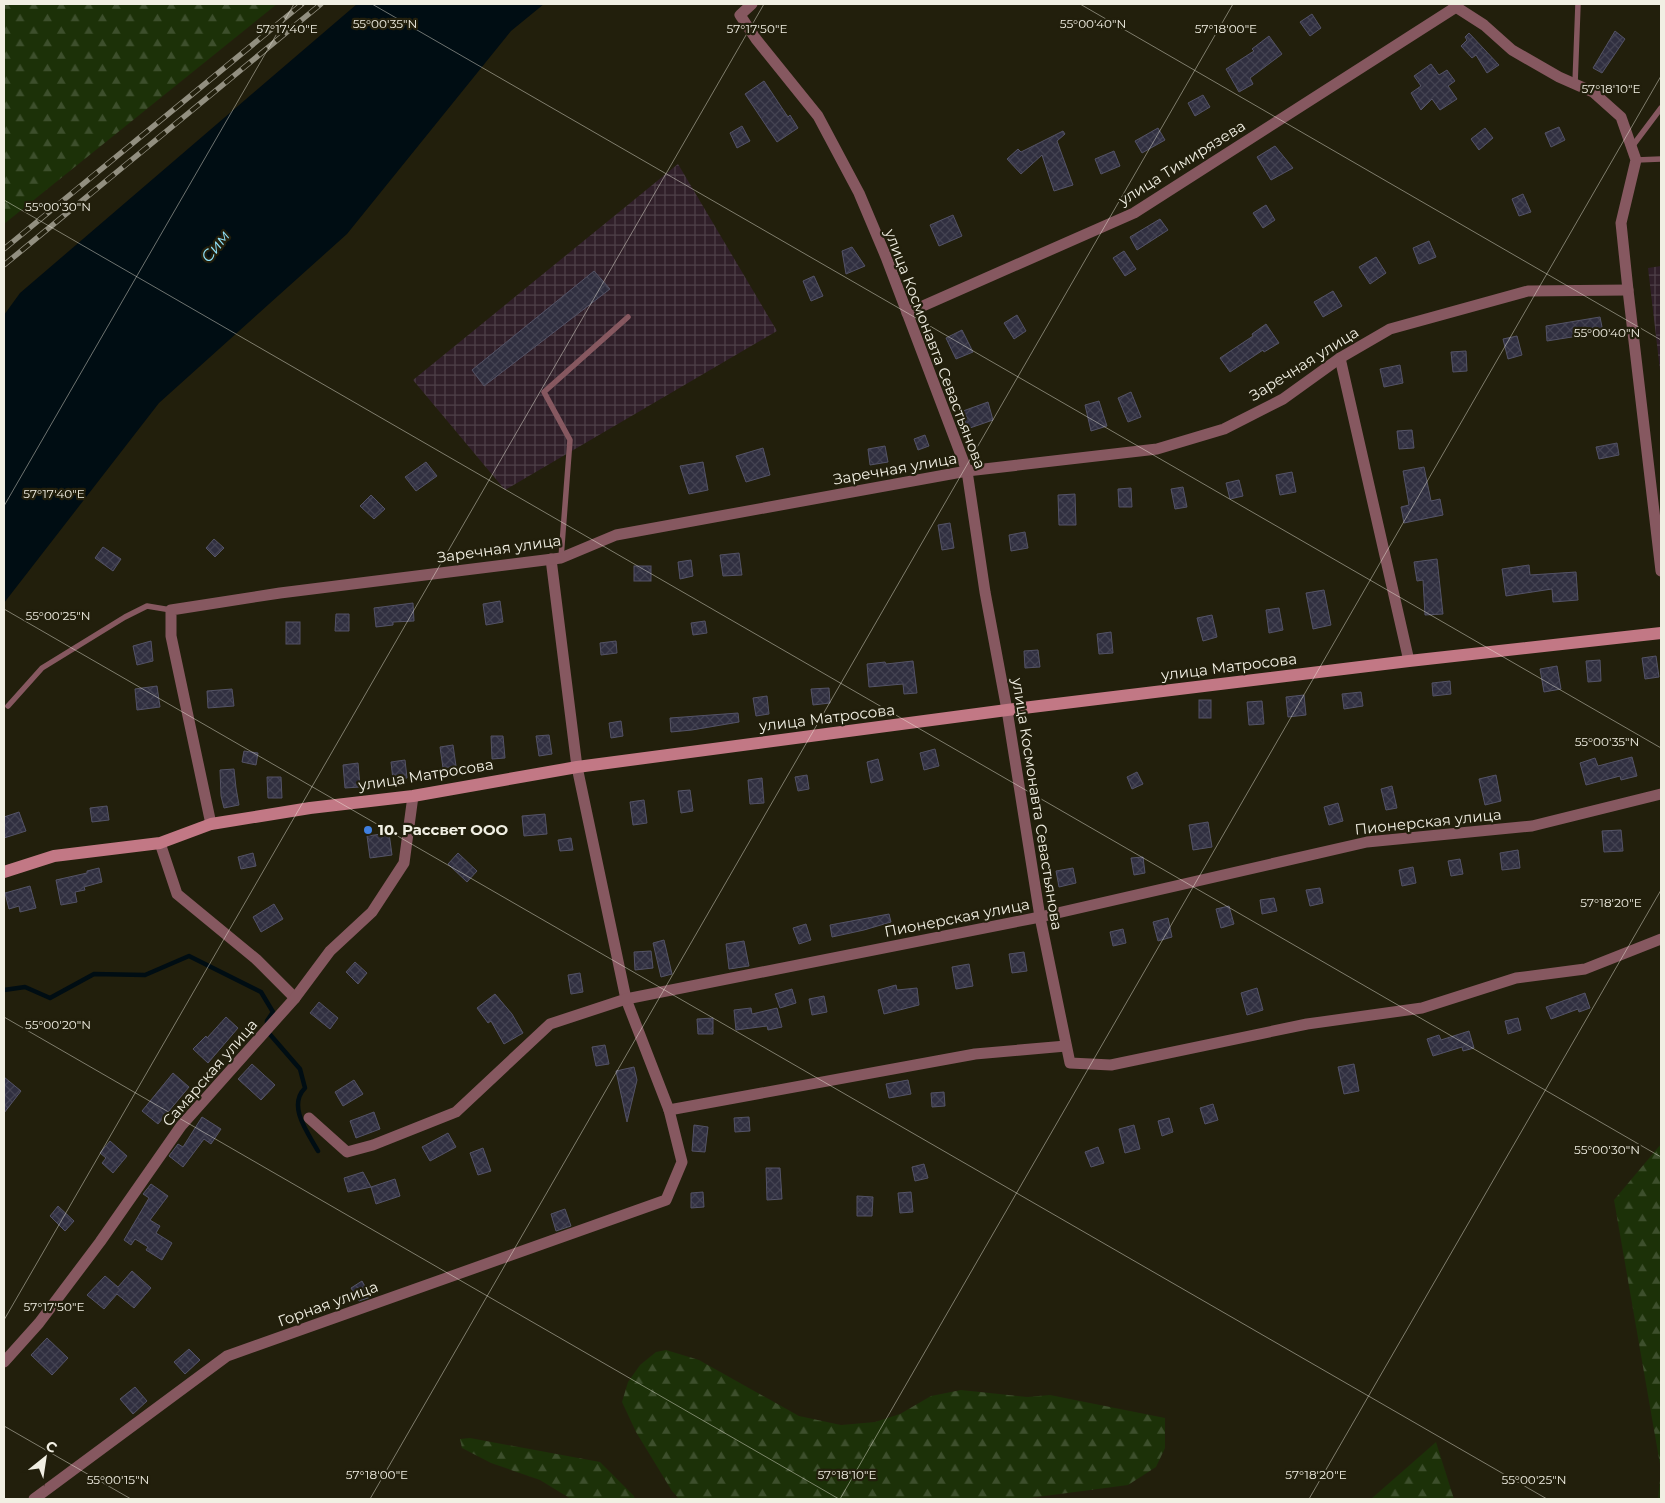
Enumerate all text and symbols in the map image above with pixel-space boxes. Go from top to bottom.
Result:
text: 55°00'35"N [353,16,417,31]
text: 55°00'40"N [1060,16,1126,31]
text: 57°17'40"E [256,21,318,36]
text: 57°17'50"E [727,21,787,36]
text: 57°18'00"E [1195,21,1257,36]
text: 57°18'10"E [1581,81,1641,96]
street label: улица Тимирязева [1114,116,1249,210]
text: 55°00'30"N [25,199,91,214]
street label: улица Космонавта Севастьянова [880,225,990,471]
water label: Сим [197,227,234,266]
street label: Заречная улица [1246,322,1362,405]
text: 55°00'40"N [1574,325,1640,340]
street label: Заречная улица [832,448,958,489]
text: 57°17'40"E [23,486,85,501]
street label: Заречная улица [436,530,562,567]
text: 55°00'25"N [26,608,90,623]
street label: улица Матросова [1159,649,1298,684]
street label: улица Космонавта Севастьянова [1008,675,1067,932]
street label: улица Матросова [757,700,896,735]
text: 55°00'35"N [1575,734,1639,749]
street label: улица Матросова [356,754,495,795]
street label: Пионерская улица [1354,804,1502,839]
place label: 10. Рассвет ООО [378,820,509,839]
marker: 10. Рассвет ООО [362,824,374,836]
street label: Пионерская улица [883,894,1031,941]
text: 57°18'20"E [1580,895,1642,910]
street label: Самарская улица [158,1015,261,1130]
text: 55°00'20"N [25,1017,91,1032]
text: 55°00'30"N [1574,1142,1640,1157]
street label: Горная улица [275,1277,381,1330]
text: 57°17'50"E [24,1299,84,1314]
north arrow [20,1433,70,1483]
text: С [43,1436,60,1457]
text: 57°18'00"E [346,1467,408,1482]
text: 57°18'10"E [817,1467,877,1482]
text: 57°18'20"E [1285,1467,1347,1482]
text: 55°00'15"N [87,1472,149,1487]
text: 55°00'25"N [1502,1472,1566,1487]

